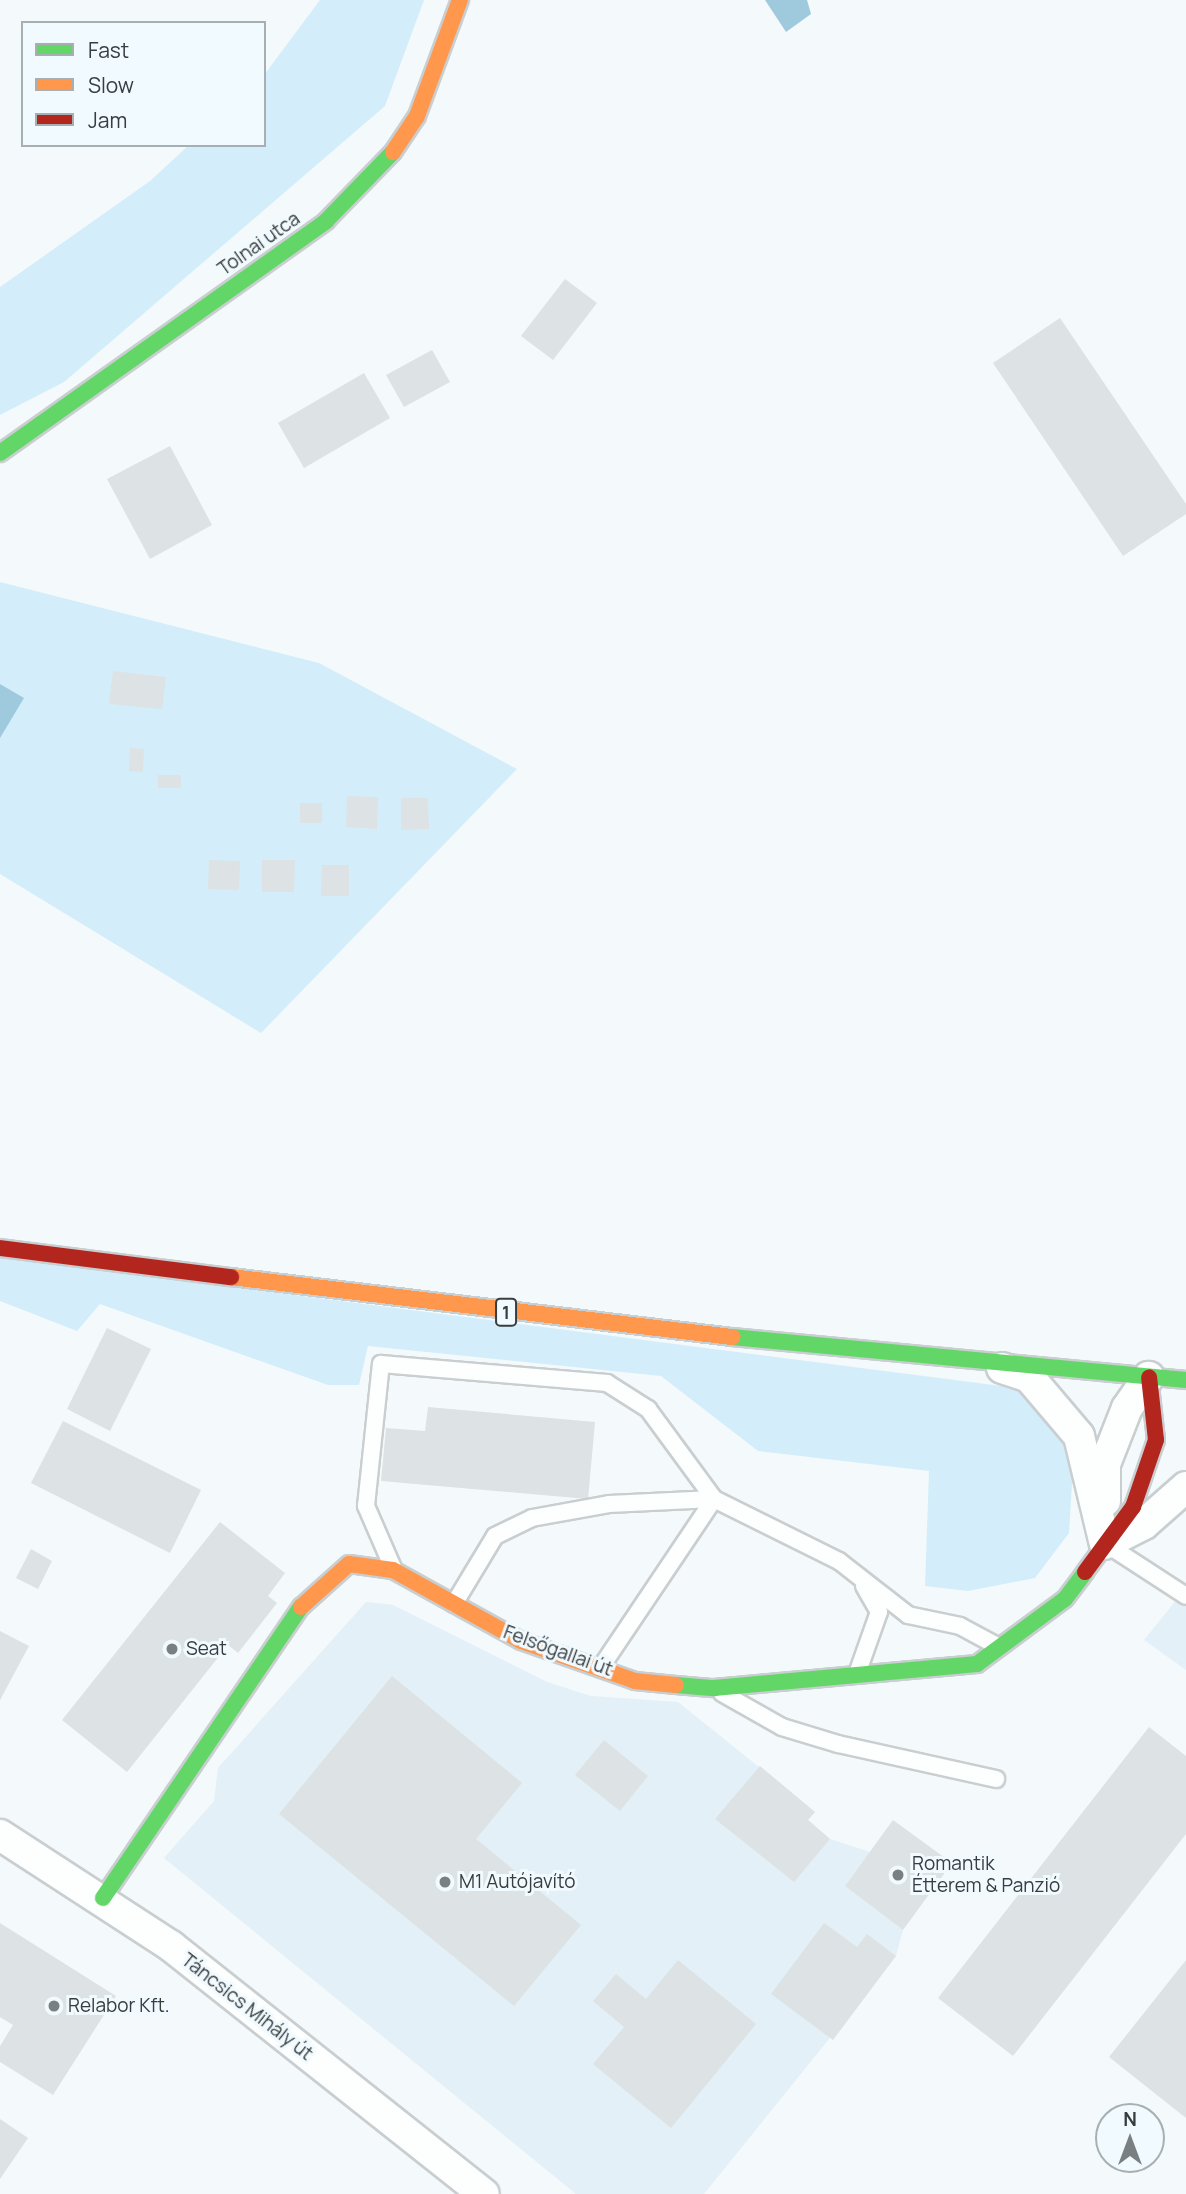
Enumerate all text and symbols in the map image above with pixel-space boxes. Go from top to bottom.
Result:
legend [21,21,266,147]
text: Fast [88,36,129,64]
text: Slow [88,71,134,99]
text: Jam [88,106,127,134]
street label: Tolnai utca [214,207,304,281]
road number: 1 [494,1297,518,1326]
street label: Felsőgallai út [500,1621,616,1681]
place label: Seat [186,1638,227,1660]
marker: Seat [164,1641,180,1657]
place label: Romantik Étterem & Panzió [912,1853,1060,1897]
marker: Romantik Étterem & Panzió [890,1867,906,1883]
place label: M1 Autójavító [459,1871,575,1893]
marker: M1 Autójavító [437,1874,453,1890]
street label: Táncsics Mihály út [177,1949,317,2065]
place label: Relabor Kft. [68,1995,170,2017]
marker: Relabor Kft. [46,1998,62,2014]
north arrow [1095,2103,1165,2173]
text: N [1123,2106,1137,2132]

